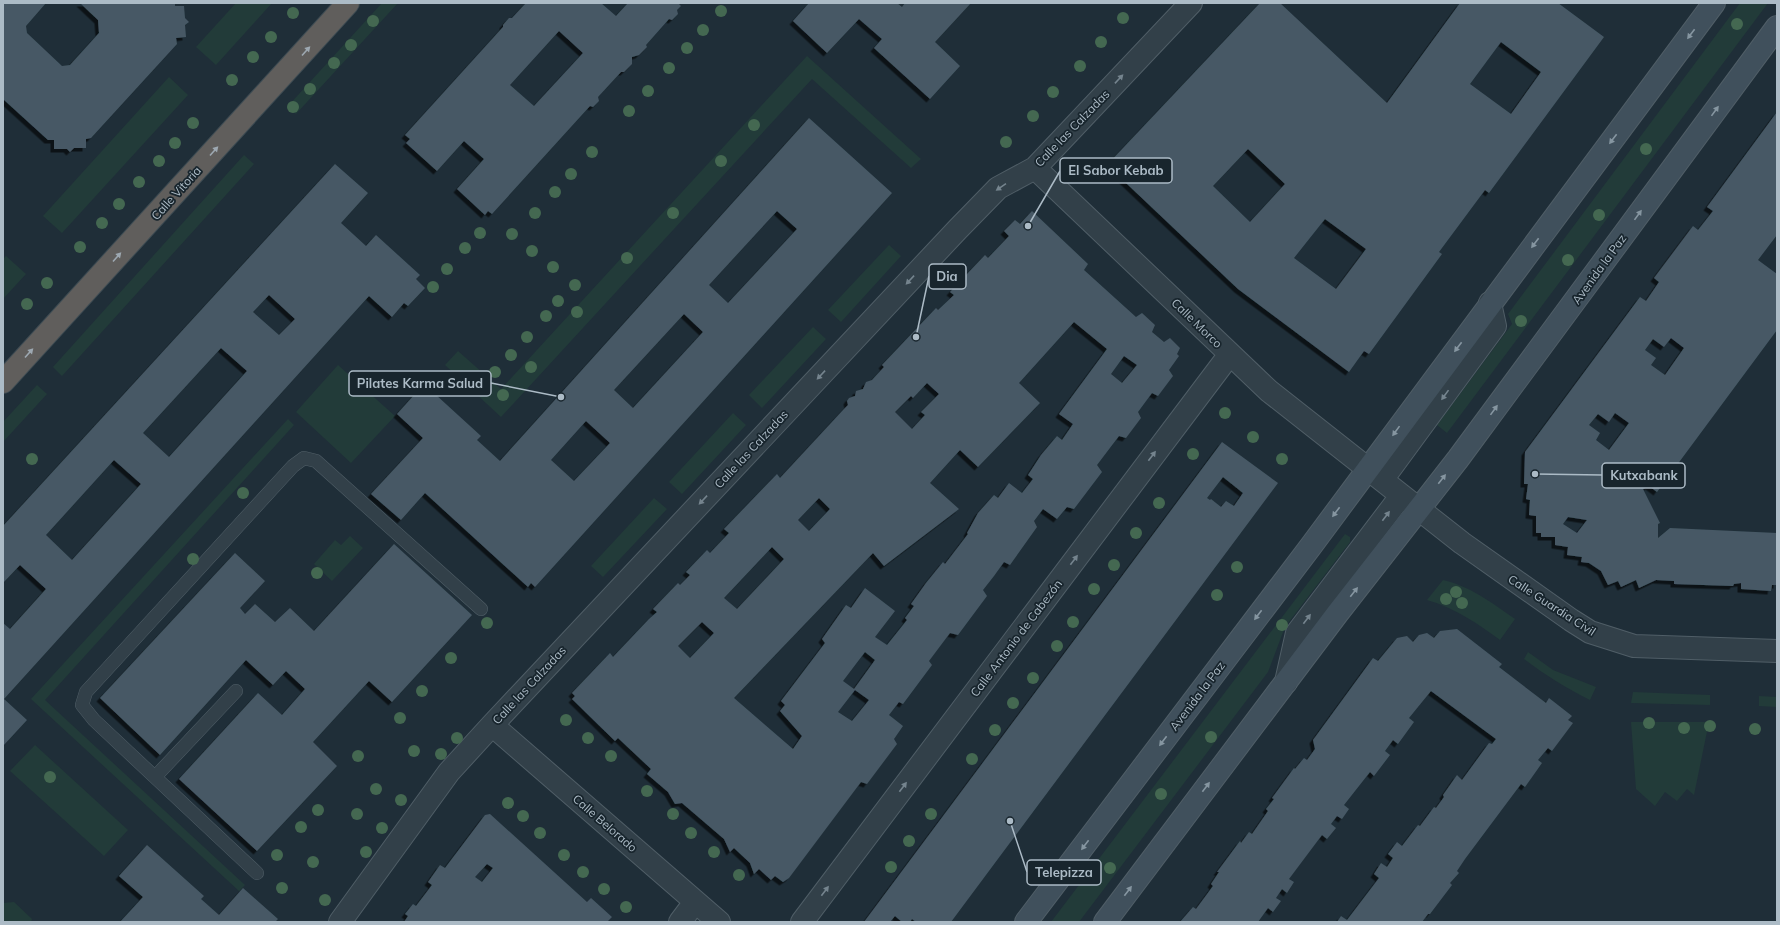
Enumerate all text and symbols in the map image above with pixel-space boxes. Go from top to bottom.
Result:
one-way arrow [1686,29,1695,40]
one-way arrow [301,45,310,56]
one-way arrow [1115,74,1124,84]
street label: Calle las Calzadas [1031,86,1113,170]
one-way arrow [1711,106,1719,116]
one-way arrow [1609,133,1617,144]
one-way arrow [209,146,219,156]
callout: El Sabor Kebab [1060,158,1172,183]
text: El Sabor Kebab [1068,162,1164,178]
street label: Calle Vitoria [148,163,204,223]
one-way arrow [996,183,1006,191]
one-way arrow [1634,210,1642,221]
street label: Avenida la Paz [1569,231,1629,307]
one-way arrow [1531,237,1539,248]
one-way arrow [112,252,122,262]
callout: Dia [929,264,966,289]
text: Dia [936,268,958,284]
one-way arrow [905,275,915,285]
street label: Calle Morco [1169,295,1226,351]
one-way arrow [1454,342,1462,352]
one-way arrow [25,348,34,358]
one-way arrow [816,370,826,380]
callout: Pilates Karma Salud [349,371,491,396]
text: Pilates Karma Salud [357,375,483,391]
one-way arrow [1441,390,1449,401]
one-way arrow [1490,405,1498,415]
street label: Calle las Calzadas [711,407,791,491]
one-way arrow [1392,426,1400,437]
one-way arrow [1148,451,1157,462]
callout: Kutxabank [1602,463,1685,488]
text: Kutxabank [1610,467,1679,483]
one-way arrow [1438,473,1447,484]
one-way arrow [698,495,708,505]
one-way arrow [1332,506,1340,517]
one-way arrow [1381,510,1390,521]
one-way arrow [1070,555,1078,566]
street label: Calle Guardia Civil [1505,571,1599,639]
street label: Calle Antonio de Cabezón [967,576,1065,700]
one-way arrow [1350,587,1359,598]
one-way arrow [1254,610,1262,620]
one-way arrow [1303,614,1311,625]
street label: Calle las Calzadas [489,643,569,727]
street label: Avenida la Paz [1166,658,1228,734]
one-way arrow [1159,736,1167,747]
one-way arrow [899,782,907,792]
one-way arrow [1202,782,1210,792]
street label: Calle Belorado [570,791,640,855]
one-way arrow [1081,840,1089,851]
callout: Telepizza [1027,860,1101,885]
text: Telepizza [1035,864,1093,880]
one-way arrow [821,885,829,896]
one-way arrow [1124,885,1133,896]

